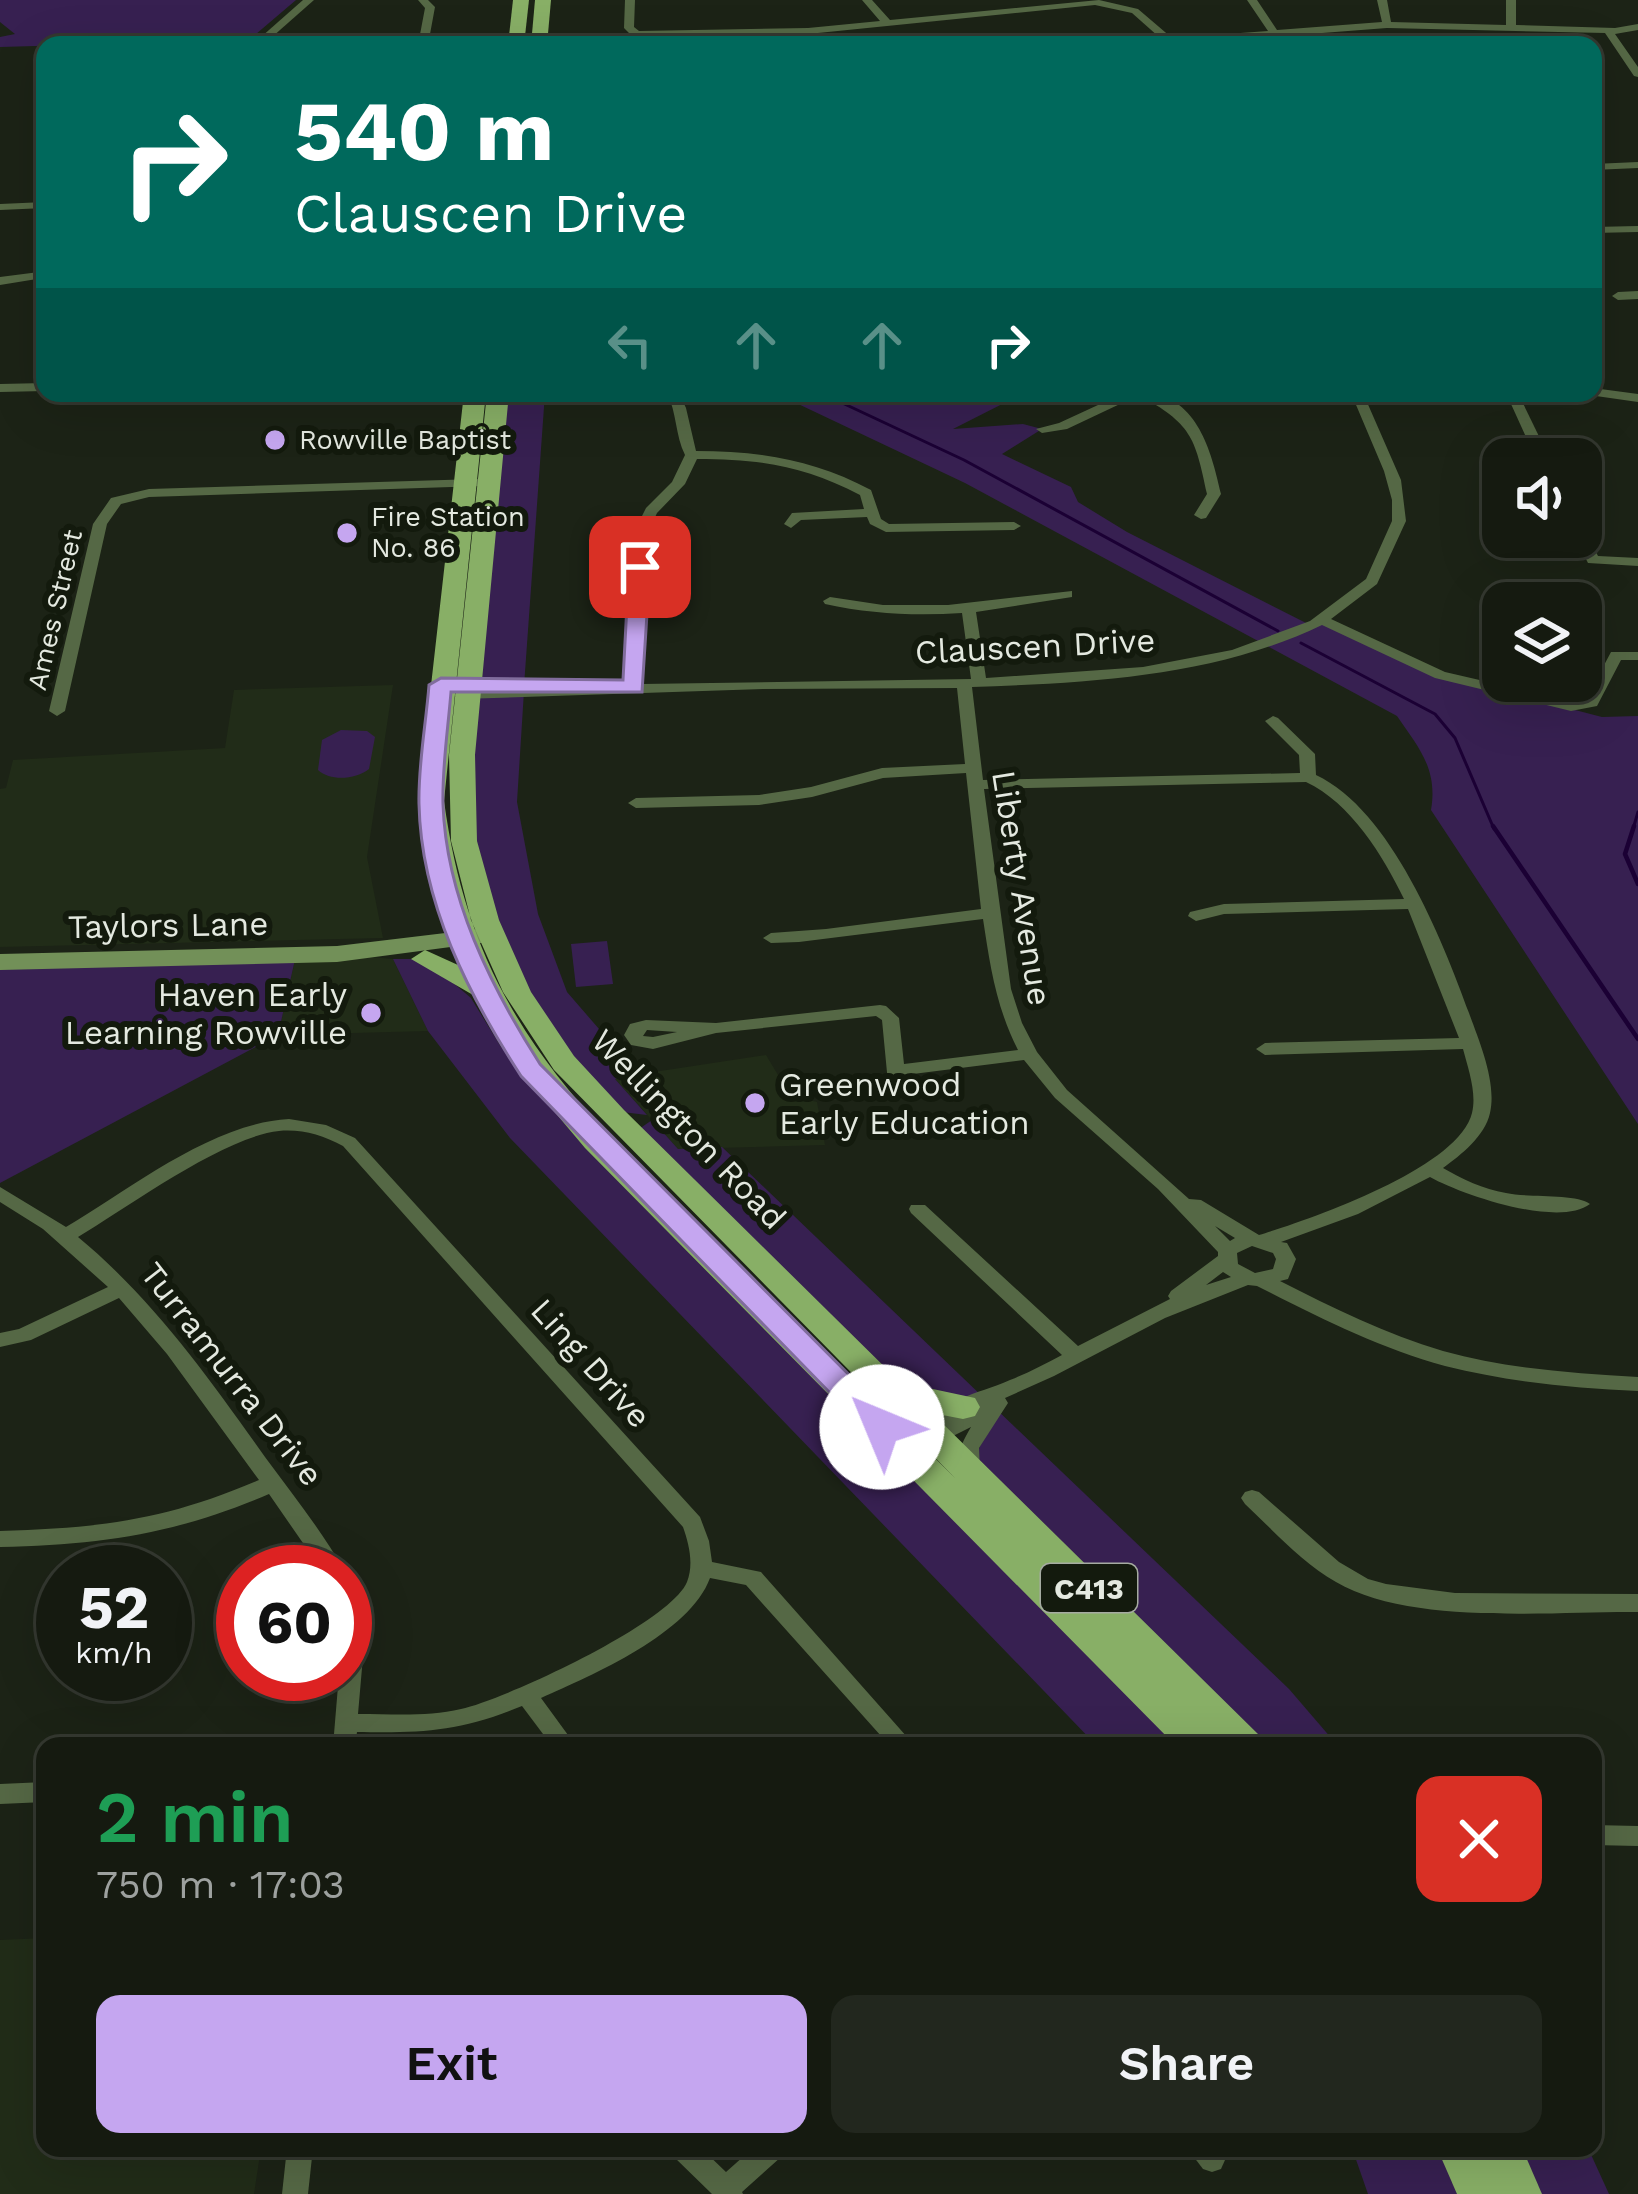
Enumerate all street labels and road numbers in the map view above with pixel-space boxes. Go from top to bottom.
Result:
street label: Ames Street [21,527,89,693]
street label: Clauscen Drive [914,620,1156,672]
street label: Liberty Avenue [984,768,1060,1008]
street label: Taylors Lane [67,904,269,946]
street label: Wellington Road [584,1021,794,1237]
street label: Turramurra Drive [133,1255,331,1493]
street label: Ling Drive [523,1291,659,1435]
road number: C413 [1041,1564,1137,1612]

